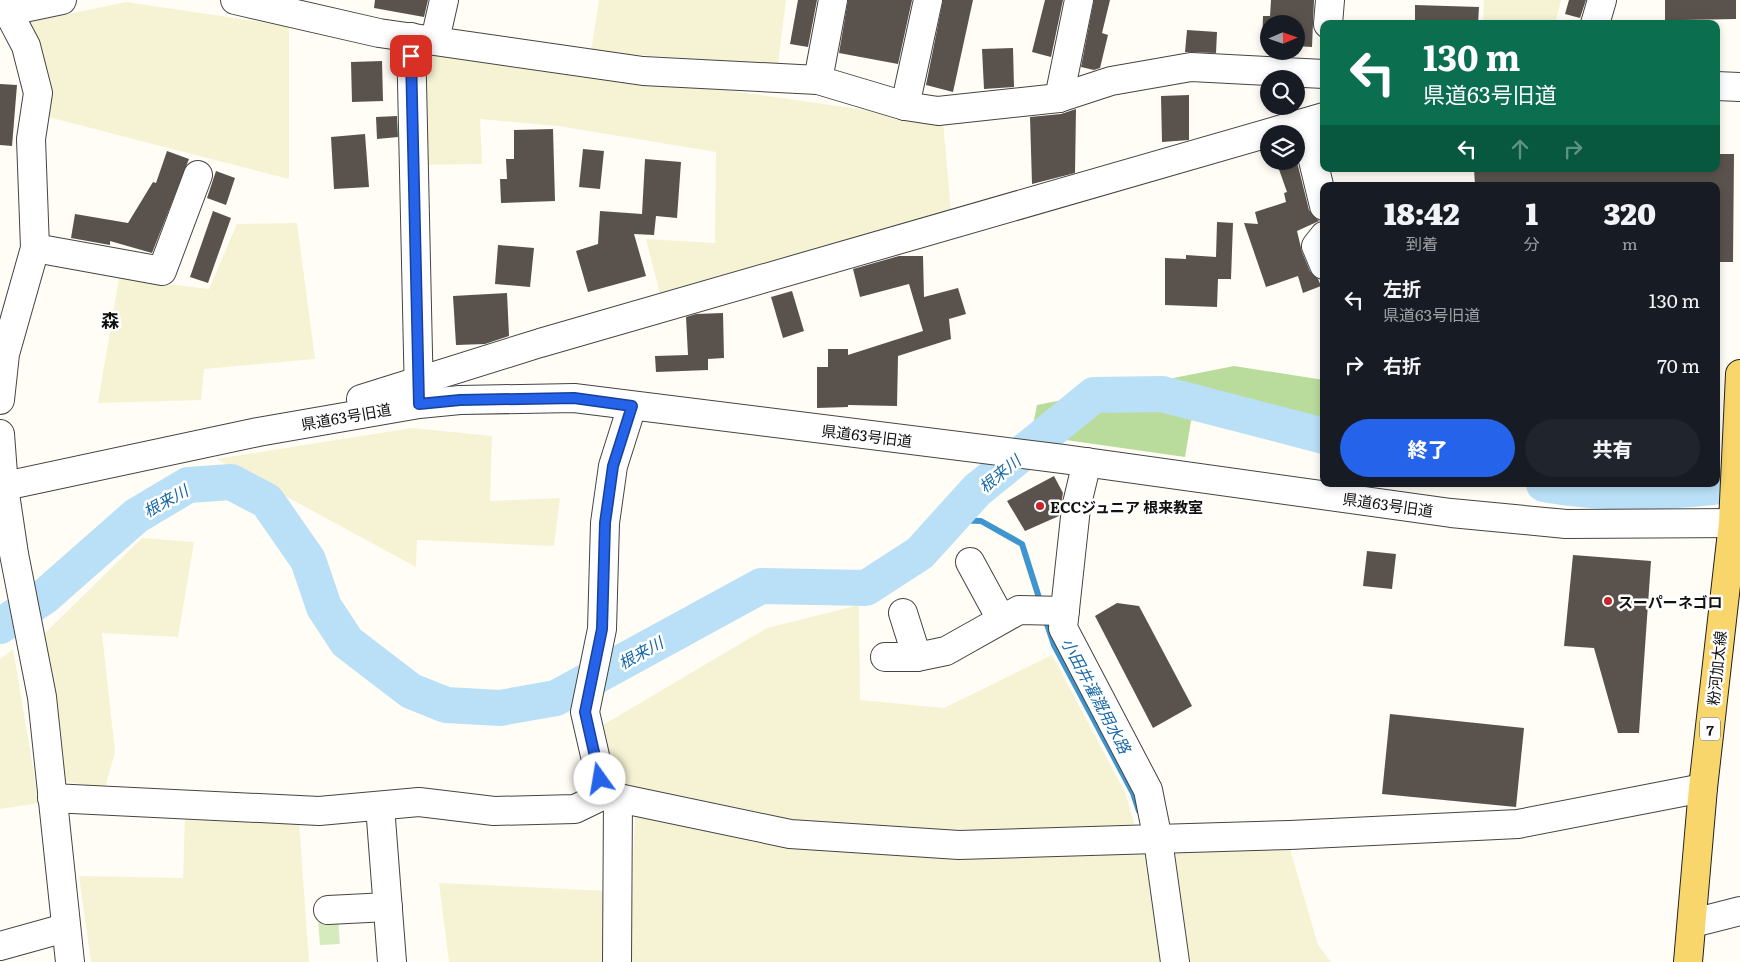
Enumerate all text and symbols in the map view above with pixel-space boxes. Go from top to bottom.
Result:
north arrow [1260,15,1305,60]
map controls [1260,15,1305,170]
text: 130 m [1423,30,1520,82]
pin [390,35,432,77]
icon: left [1340,40,1405,105]
icon: arrive [397,42,425,70]
button: search [1260,70,1305,115]
text: 県道63号旧道 [1423,77,1557,110]
button: layers [1260,125,1305,170]
icon: left [1453,135,1481,163]
icon: ahead [1506,135,1534,163]
icon: right [1559,135,1587,163]
text: 18:42 [1384,190,1460,234]
text: 1 [1525,190,1538,234]
text: 320 [1604,190,1656,234]
text: 到着 [1406,231,1438,255]
text: 分 [1524,231,1540,255]
text: m [1622,231,1638,255]
text: 左折 [1383,274,1421,302]
icon: left [1340,286,1368,314]
text: 130 m [1649,286,1700,314]
text: 県道63号旧道 [1383,302,1480,326]
district label: 森 [101,306,119,333]
icon: right [1340,351,1368,379]
text: 右折 [1383,351,1421,379]
text: 70 m [1657,351,1700,379]
street label: 県道63号旧道 [299,397,393,435]
street label: 県道63号旧道 [820,418,914,452]
button: 終了 [1340,419,1515,477]
button: 共有 [1525,419,1700,477]
water label: 根来川 [973,447,1027,498]
water label: 根来川 [138,477,194,522]
street label: 県道63号旧道 [1341,486,1435,522]
place label: ECCジュニア 根来教室 [1050,495,1203,518]
marker: ECCジュニア 根来教室 [1034,500,1046,512]
place label: スーパーネゴロ [1618,590,1723,613]
marker: スーパーネゴロ [1602,595,1614,607]
water label: 根来川 [613,629,669,674]
street label: 粉河加太線 [1701,629,1731,707]
water label: 小田井灌漑用水路 [1056,633,1139,759]
road number: 7 [1700,718,1720,741]
position arrow [573,752,625,804]

